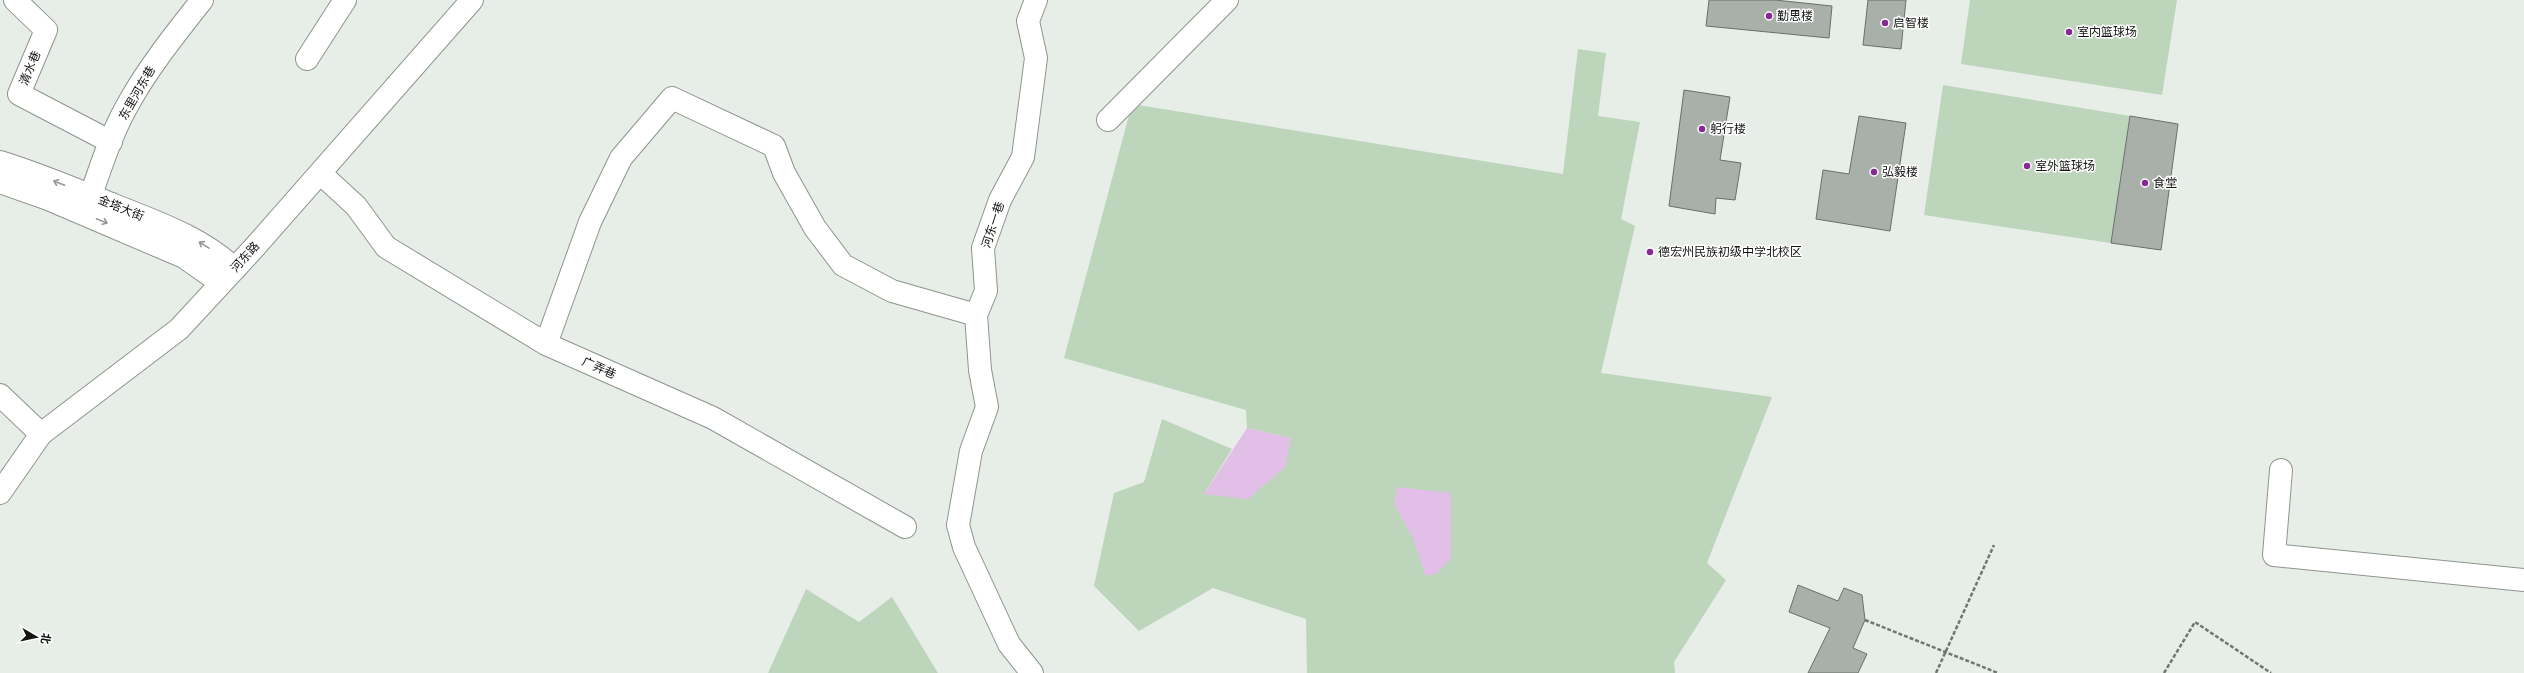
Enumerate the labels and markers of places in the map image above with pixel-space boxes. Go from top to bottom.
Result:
place label: 勤思楼 [1777,9,1813,23]
marker: 勤思楼 [1764,11,1774,21]
place label: 启智楼 [1893,16,1929,30]
marker: 启智楼 [1880,18,1890,28]
place label: 室内篮球场 [2077,25,2137,39]
marker: 室内篮球场 [2064,27,2074,37]
place label: 躬行楼 [1710,122,1746,136]
marker: 躬行楼 [1697,124,1707,134]
place label: 室外篮球场 [2035,159,2095,173]
marker: 室外篮球场 [2022,161,2032,171]
place label: 弘毅楼 [1882,165,1918,179]
marker: 弘毅楼 [1869,167,1879,177]
place label: 食堂 [2153,176,2177,190]
marker: 食堂 [2140,178,2150,188]
place label: 德宏州民族初级中学北校区 [1658,245,1802,259]
marker: 德宏州民族初级中学北校区 [1645,247,1655,257]

